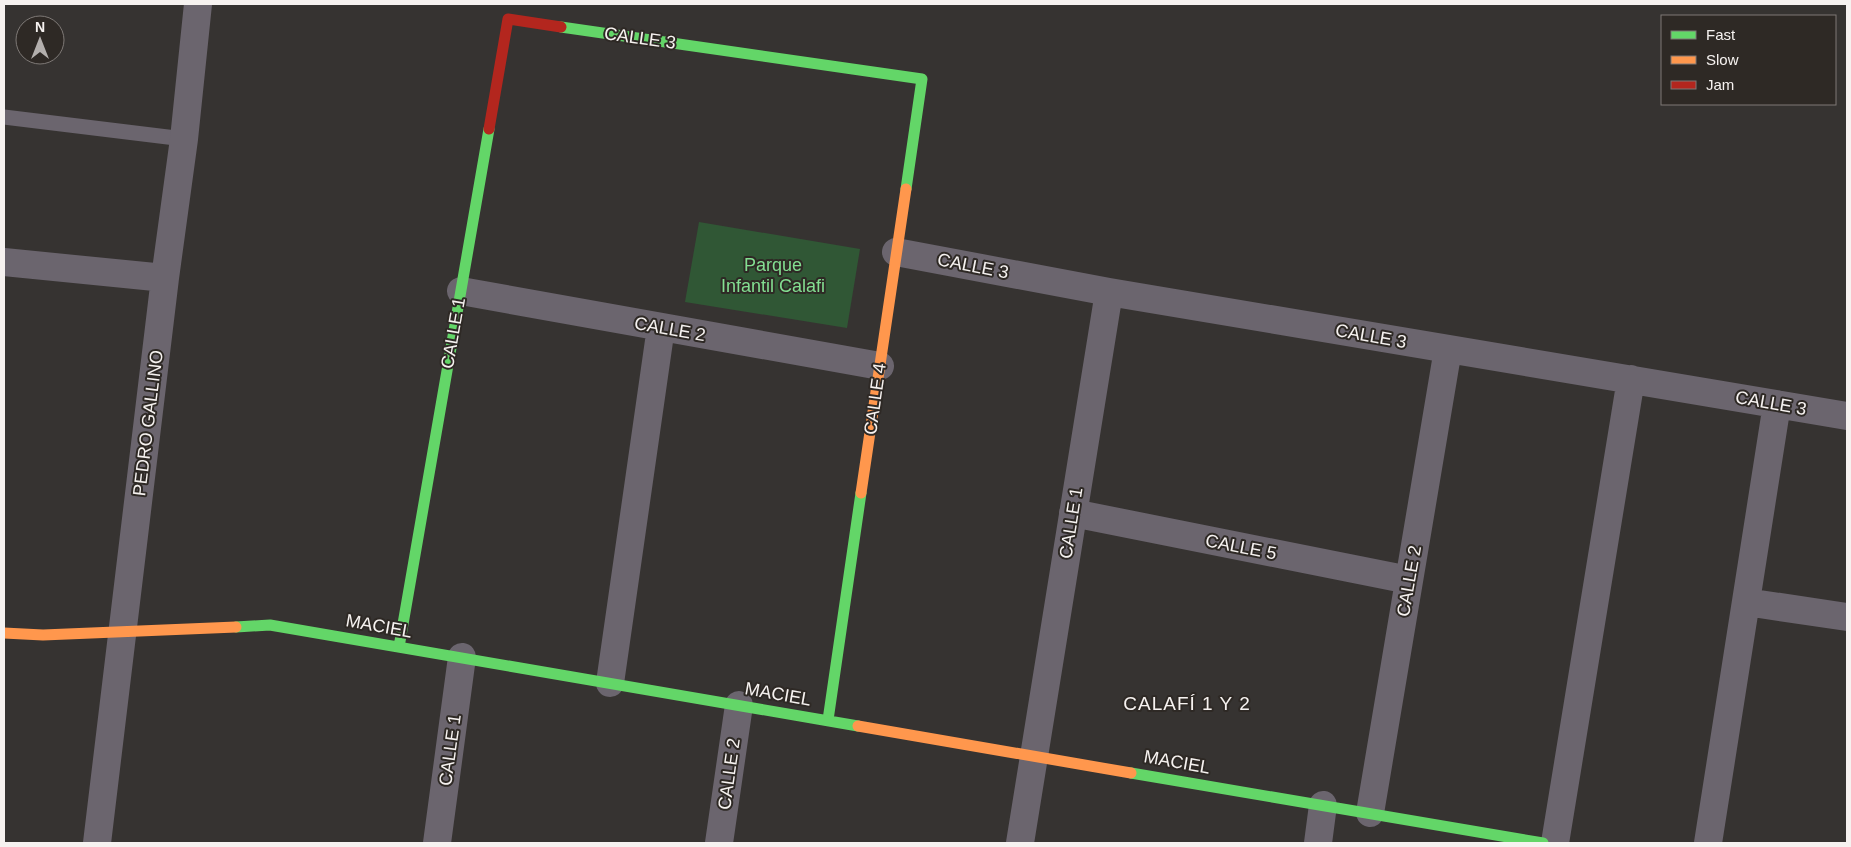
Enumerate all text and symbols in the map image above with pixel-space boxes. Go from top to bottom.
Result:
north arrow [15,15,65,65]
legend [1661,15,1836,105]
text: N [35,19,45,35]
street label: CALLE 3 [603,23,677,53]
text: Fast [1706,26,1736,43]
text: Slow [1706,51,1739,68]
text: Jam [1706,76,1734,93]
street label: CALLE 3 [936,249,1010,283]
park label: Parque Infantil Calafi [721,255,825,296]
street label: CALLE 1 [437,296,469,370]
street label: CALLE 2 [633,313,707,345]
street label: CALLE 3 [1334,320,1408,352]
street label: PEDRO GALLINO [129,349,167,497]
street label: CALLE 4 [860,362,890,436]
street label: CALLE 3 [1734,387,1808,419]
street label: CALLE 1 [1055,486,1087,560]
street label: CALLE 5 [1204,530,1278,564]
street label: CALLE 2 [1393,544,1425,618]
street label: MACIEL [344,610,414,642]
street label: MACIEL [743,678,813,710]
district label: CALAFÍ 1 Y 2 [1123,693,1251,714]
street label: CALLE 1 [435,713,465,787]
street label: CALLE 2 [714,737,744,811]
street label: MACIEL [1142,746,1212,778]

